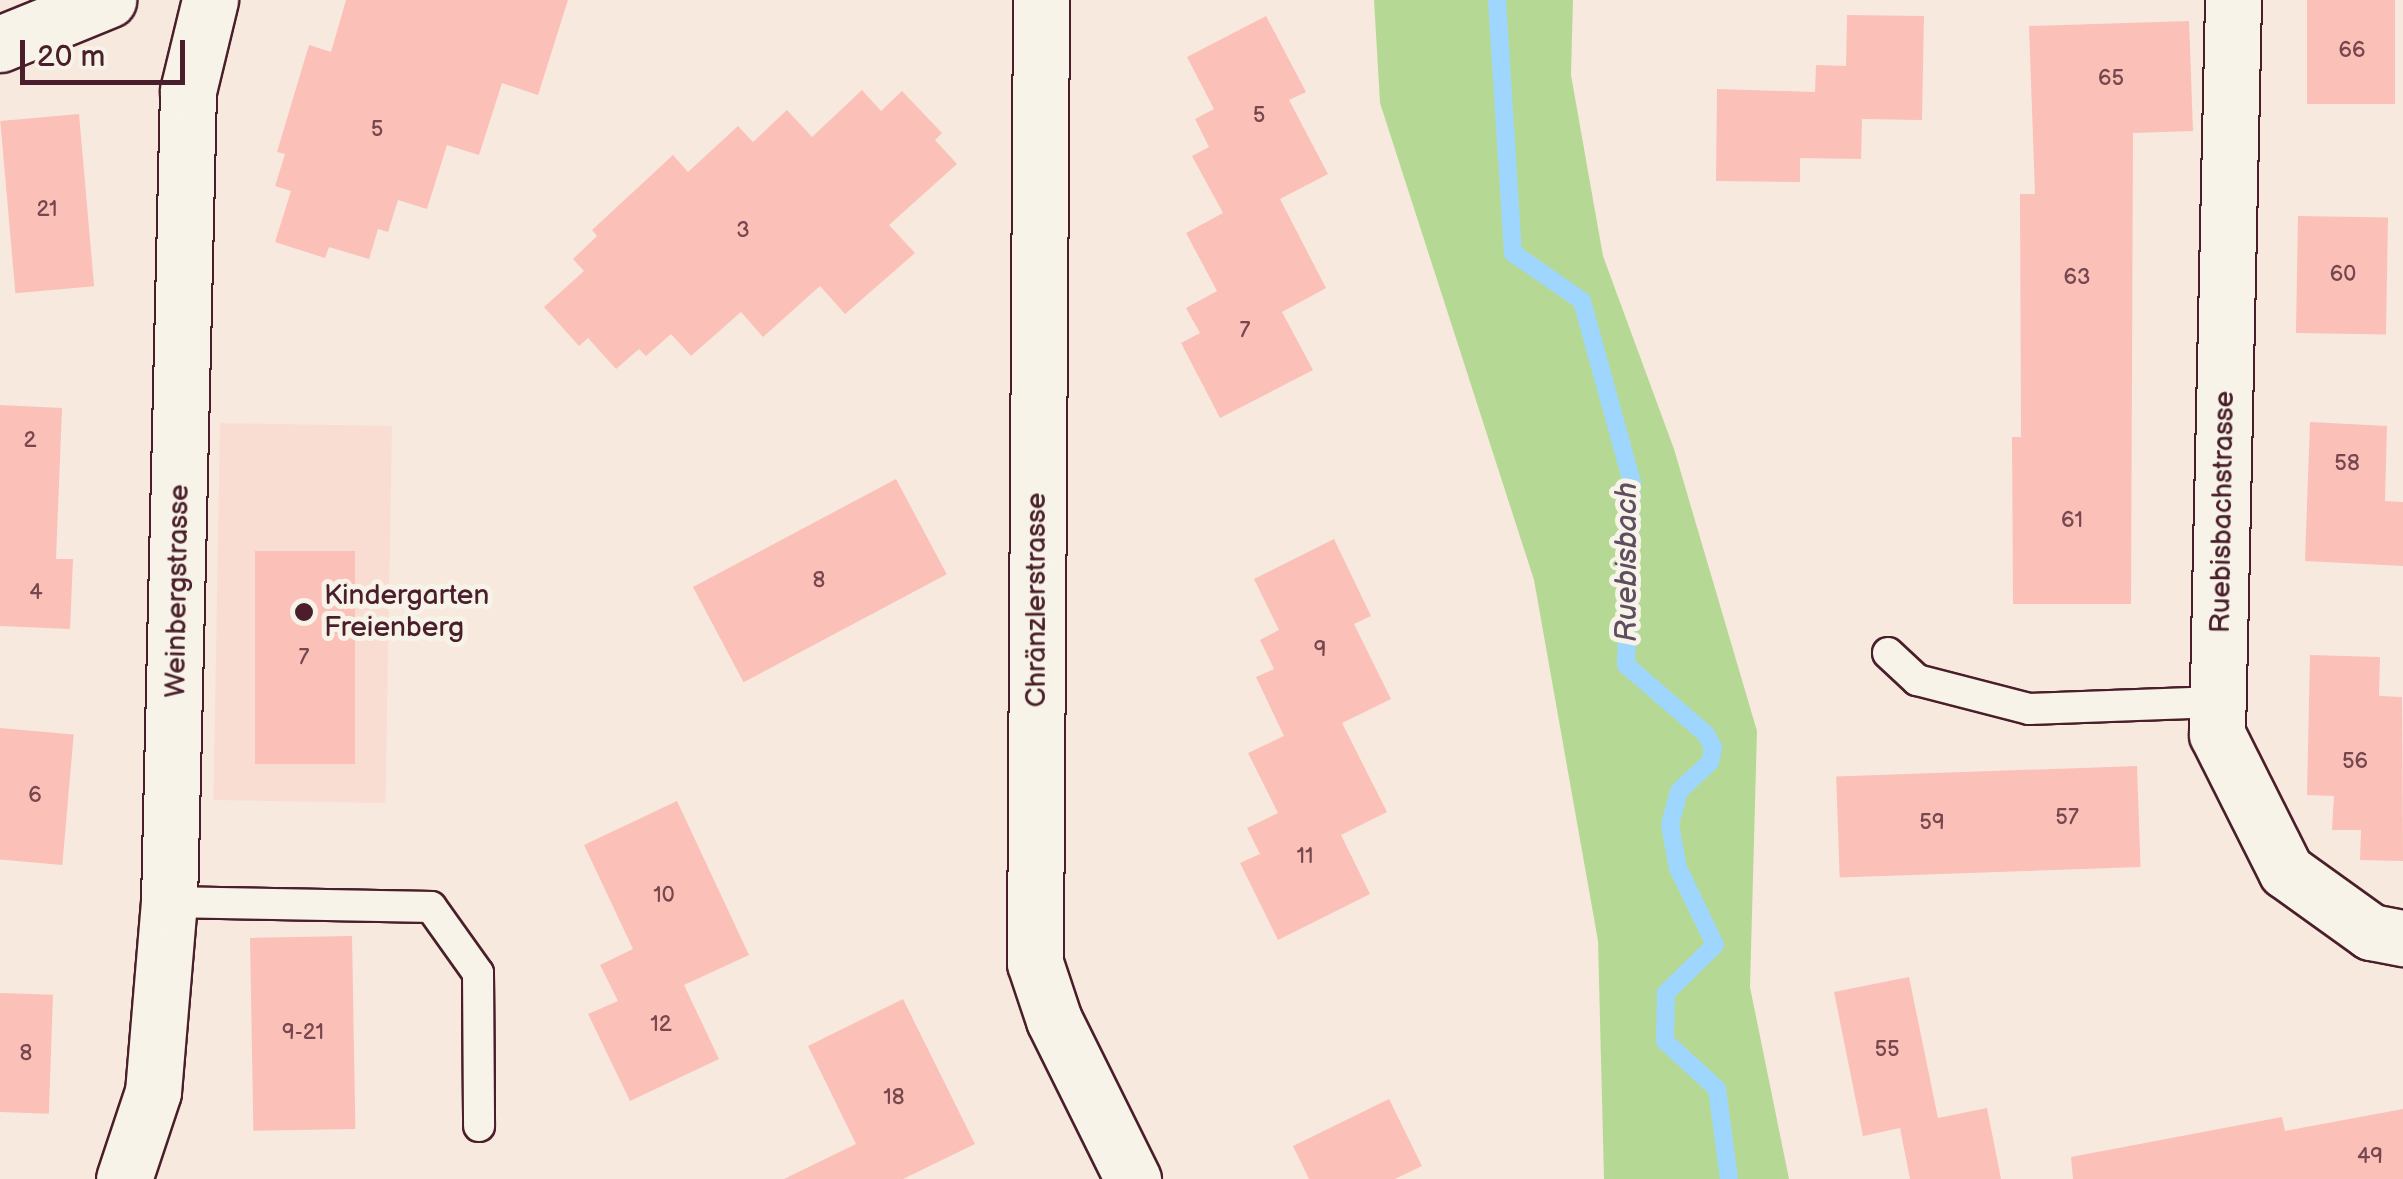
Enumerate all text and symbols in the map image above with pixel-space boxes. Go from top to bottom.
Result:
scale bar [25,20,190,82]
house number: 66 [2339,38,2365,64]
text: 20 m [37,39,105,75]
house number: 65 [2098,66,2124,92]
house number: 5 [1253,103,1265,129]
house number: 5 [371,117,383,143]
house number: 21 [36,197,58,223]
house number: 3 [736,218,750,244]
house number: 60 [2330,262,2356,288]
house number: 63 [2064,265,2090,291]
house number: 7 [1240,318,1250,344]
street label: Ruebisbachstrasse [2204,390,2242,634]
house number: 2 [24,428,36,454]
house number: 58 [2334,451,2360,477]
water label: Ruebisbach [1609,482,1645,642]
street label: Weinbergstrasse [159,484,197,698]
street label: Chränzlerstrasse [1020,493,1054,707]
house number: 61 [2061,508,2083,534]
house number: 8 [813,568,825,594]
place label: Kindergarten Freienberg [324,579,489,645]
house number: 4 [29,580,43,606]
marker: Kindergarten Freienberg [293,601,315,623]
house number: 9 [1314,637,1326,663]
house number: 7 [299,645,309,671]
house number: 56 [2342,749,2368,775]
house number: 6 [28,783,42,809]
house number: 57 [2055,805,2079,831]
house number: 59 [1919,810,1945,836]
house number: 11 [1296,844,1314,870]
house number: 10 [653,883,675,909]
house number: 12 [650,1012,672,1038]
house number: 9-21 [282,1020,324,1046]
house number: 55 [1874,1037,1900,1063]
house number: 8 [20,1041,32,1067]
house number: 18 [883,1085,905,1111]
house number: 49 [2357,1144,2383,1170]

